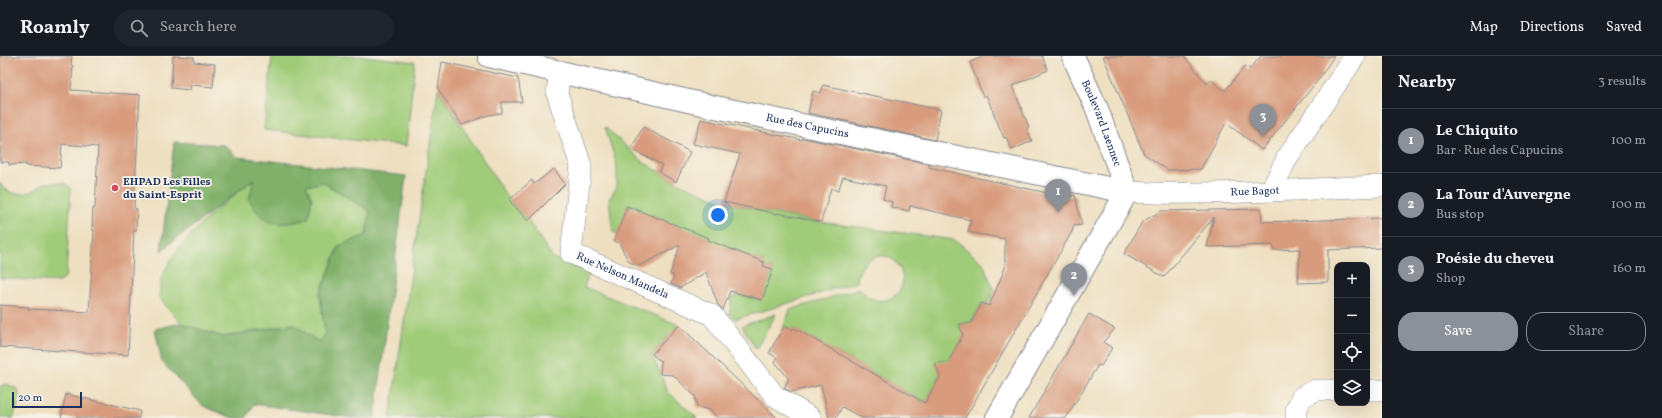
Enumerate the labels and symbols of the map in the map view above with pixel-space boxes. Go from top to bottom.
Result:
street label: Boulevard Laennec [1077,78,1125,169]
pin: 3 [1250,104,1276,137]
street label: Rue des Capucins [765,110,850,142]
place label: EHPAD Les Filles du Saint-Esprit [123,175,211,203]
pin: 1 [1045,179,1071,212]
marker: EHPAD Les Filles du Saint-Esprit [110,183,120,193]
street label: Rue Bagot [1230,183,1280,200]
your location [708,205,728,225]
street label: Rue Nelson Mandela [574,249,672,303]
pin: 2 [1061,263,1087,296]
scale bar [12,390,82,409]

